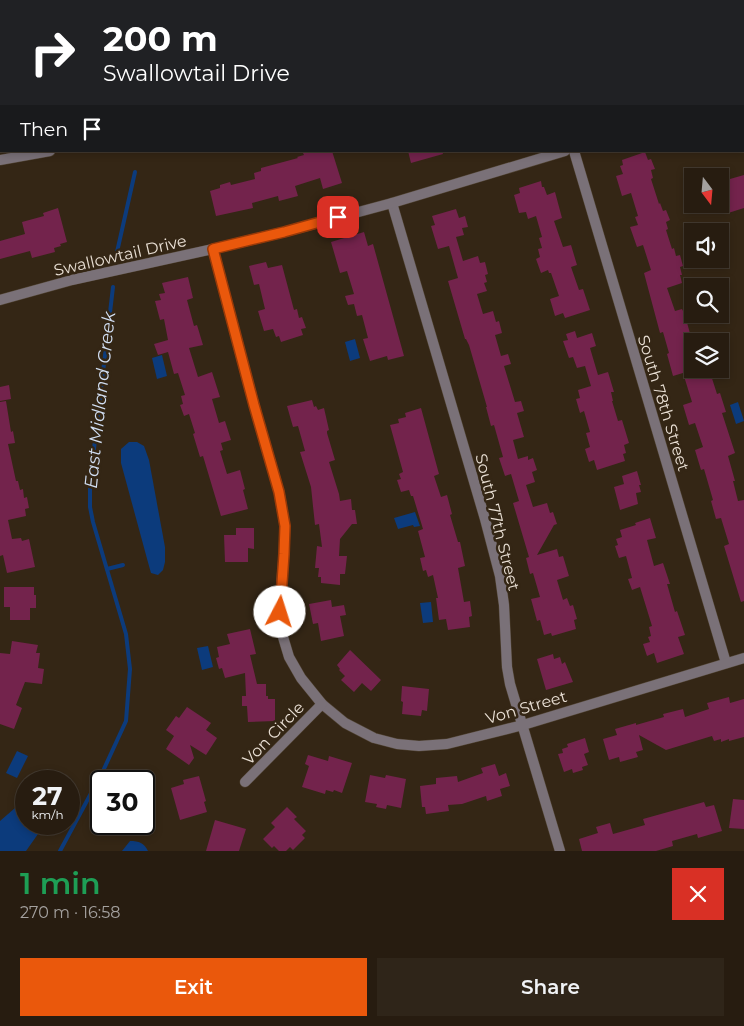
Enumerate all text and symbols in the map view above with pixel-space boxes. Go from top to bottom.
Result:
text: 200 m [103,17,218,60]
icon: right [20,20,85,85]
text: Swallowtail Drive [103,60,290,87]
icon: arrive [78,115,106,143]
text: Then [20,118,68,141]
north arrow [684,168,729,212]
map controls [684,168,729,378]
pin [317,196,359,238]
icon: arrive [324,203,352,231]
button: sound [684,223,729,268]
street label: Swallowtail Drive [52,231,188,280]
button: search [684,278,729,323]
water label: East Midland Creek [80,309,120,489]
street label: South 78th Street [634,333,693,474]
button: layers [684,333,729,378]
street label: South 77th Street [471,452,524,593]
position arrow [253,585,305,637]
street label: Von Street [483,687,569,728]
street label: Von Circle [239,698,308,769]
speed limit sign: 30 [90,770,155,835]
text: 27 [32,781,63,811]
text: km/h [31,807,64,822]
text: 1 min [20,865,101,902]
button: close [672,868,724,920]
text: 270 m · 16:58 [20,903,121,922]
button: Exit [20,958,367,1016]
button: Share [377,958,724,1016]

